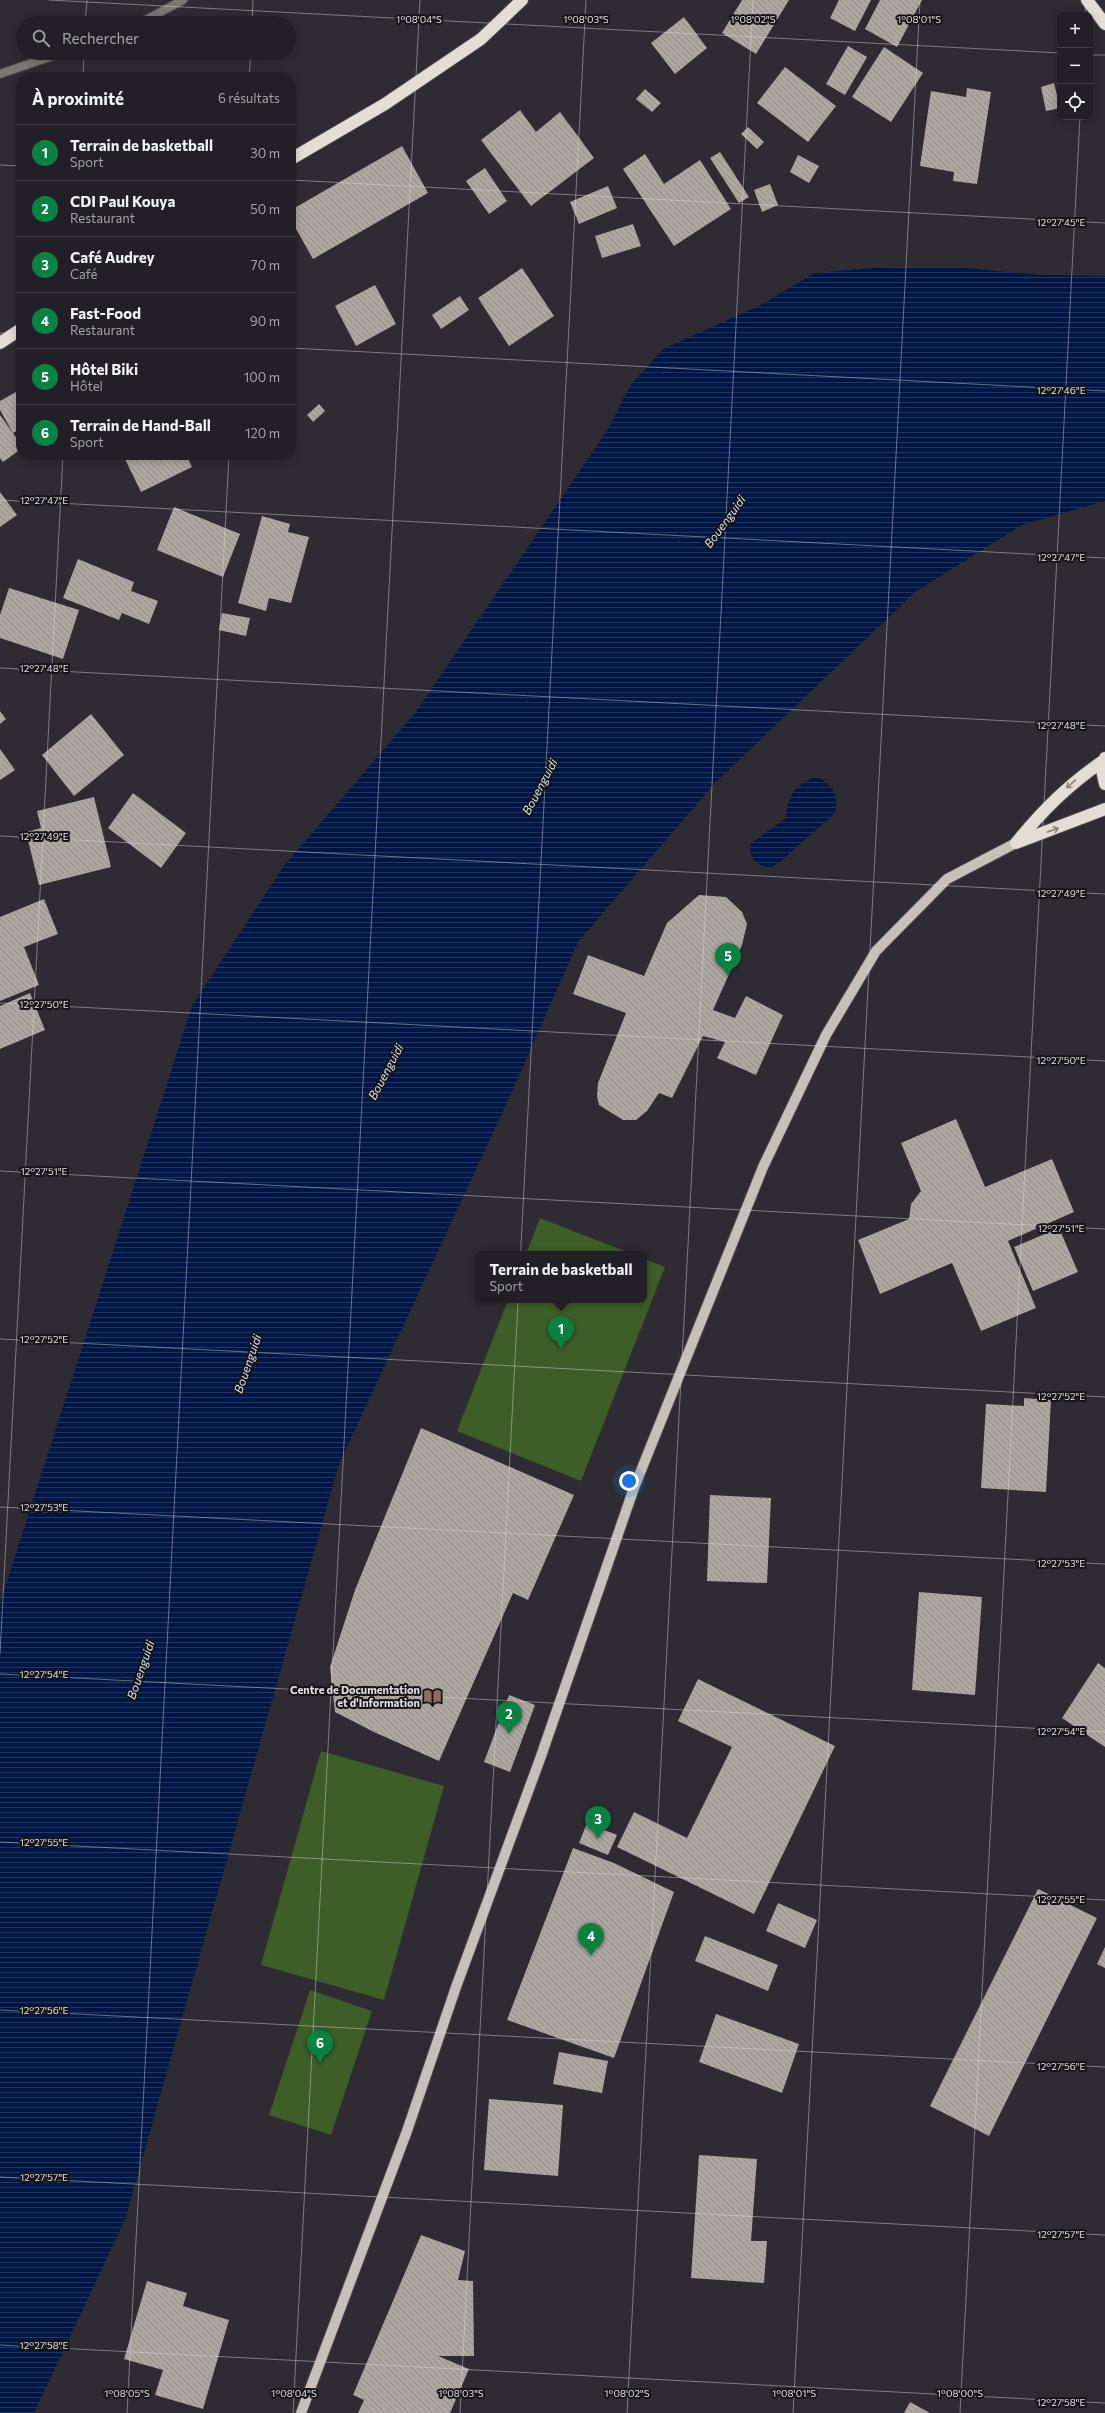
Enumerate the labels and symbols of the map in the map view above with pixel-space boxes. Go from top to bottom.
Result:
text: 1°08'04"S [396,13,442,25]
text: 1°08'03"S [563,13,609,25]
text: 1°08'02"S [730,13,776,25]
text: 1°08'01"S [897,13,941,25]
text: 12°27'45"E [1037,216,1085,228]
text: 12°27'46"E [1036,384,1086,396]
water label: Bouenguidi [701,492,748,550]
text: 12°27'47"E [20,494,68,506]
text: 12°27'47"E [1037,551,1085,563]
text: 12°27'48"E [19,662,69,674]
text: 12°27'48"E [1036,719,1086,731]
water label: Bouenguidi [519,755,560,817]
one-way arrow [1066,779,1076,789]
one-way arrow [1046,826,1059,833]
text: 12°27'49"E [19,830,69,842]
text: 12°27'49"E [1036,887,1086,899]
pin: 5 [715,943,741,976]
text: 12°27'50"E [19,998,69,1010]
water label: Bouenguidi [365,1040,406,1102]
text: 12°27'50"E [1036,1054,1086,1066]
text: 12°27'51"E [20,1165,68,1177]
text: 12°27'51"E [1037,1222,1085,1234]
pin: 1 [548,1316,574,1349]
water label: Bouenguidi [230,1332,264,1395]
text: 12°27'52"E [20,1333,68,1345]
text: 12°27'52"E [1037,1390,1085,1402]
your location [619,1471,639,1491]
text: 12°27'53"E [20,1501,68,1513]
text: 12°27'53"E [1037,1557,1085,1569]
water label: Bouenguidi [123,1638,157,1701]
text: 12°27'54"E [20,1668,68,1680]
place label: Centre de Documentation et d'Information [290,1683,420,1709]
library icon: Centre de Documentation et d'Information [423,1686,443,1706]
pin: 2 [496,1701,522,1734]
text: 12°27'54"E [1037,1725,1085,1737]
pin: 3 [585,1806,611,1839]
text: 12°27'55"E [20,1836,68,1848]
text: 12°27'55"E [1037,1893,1085,1905]
pin: 4 [578,1923,604,1956]
text: 12°27'56"E [20,2004,69,2016]
pin: 6 [307,2030,333,2063]
text: 12°27'56"E [1037,2060,1086,2072]
text: 12°27'57"E [20,2171,68,2183]
text: 12°27'57"E [1037,2228,1085,2240]
text: 12°27'58"E [20,2339,69,2351]
text: 1°08'05"S [104,2387,150,2399]
text: 1°08'04"S [271,2387,317,2399]
text: 1°08'03"S [438,2387,484,2399]
text: 1°08'02"S [604,2387,650,2399]
text: 1°08'01"S [772,2387,816,2399]
text: 1°08'00"S [937,2387,983,2399]
text: 12°27'58"E [1037,2396,1086,2408]

